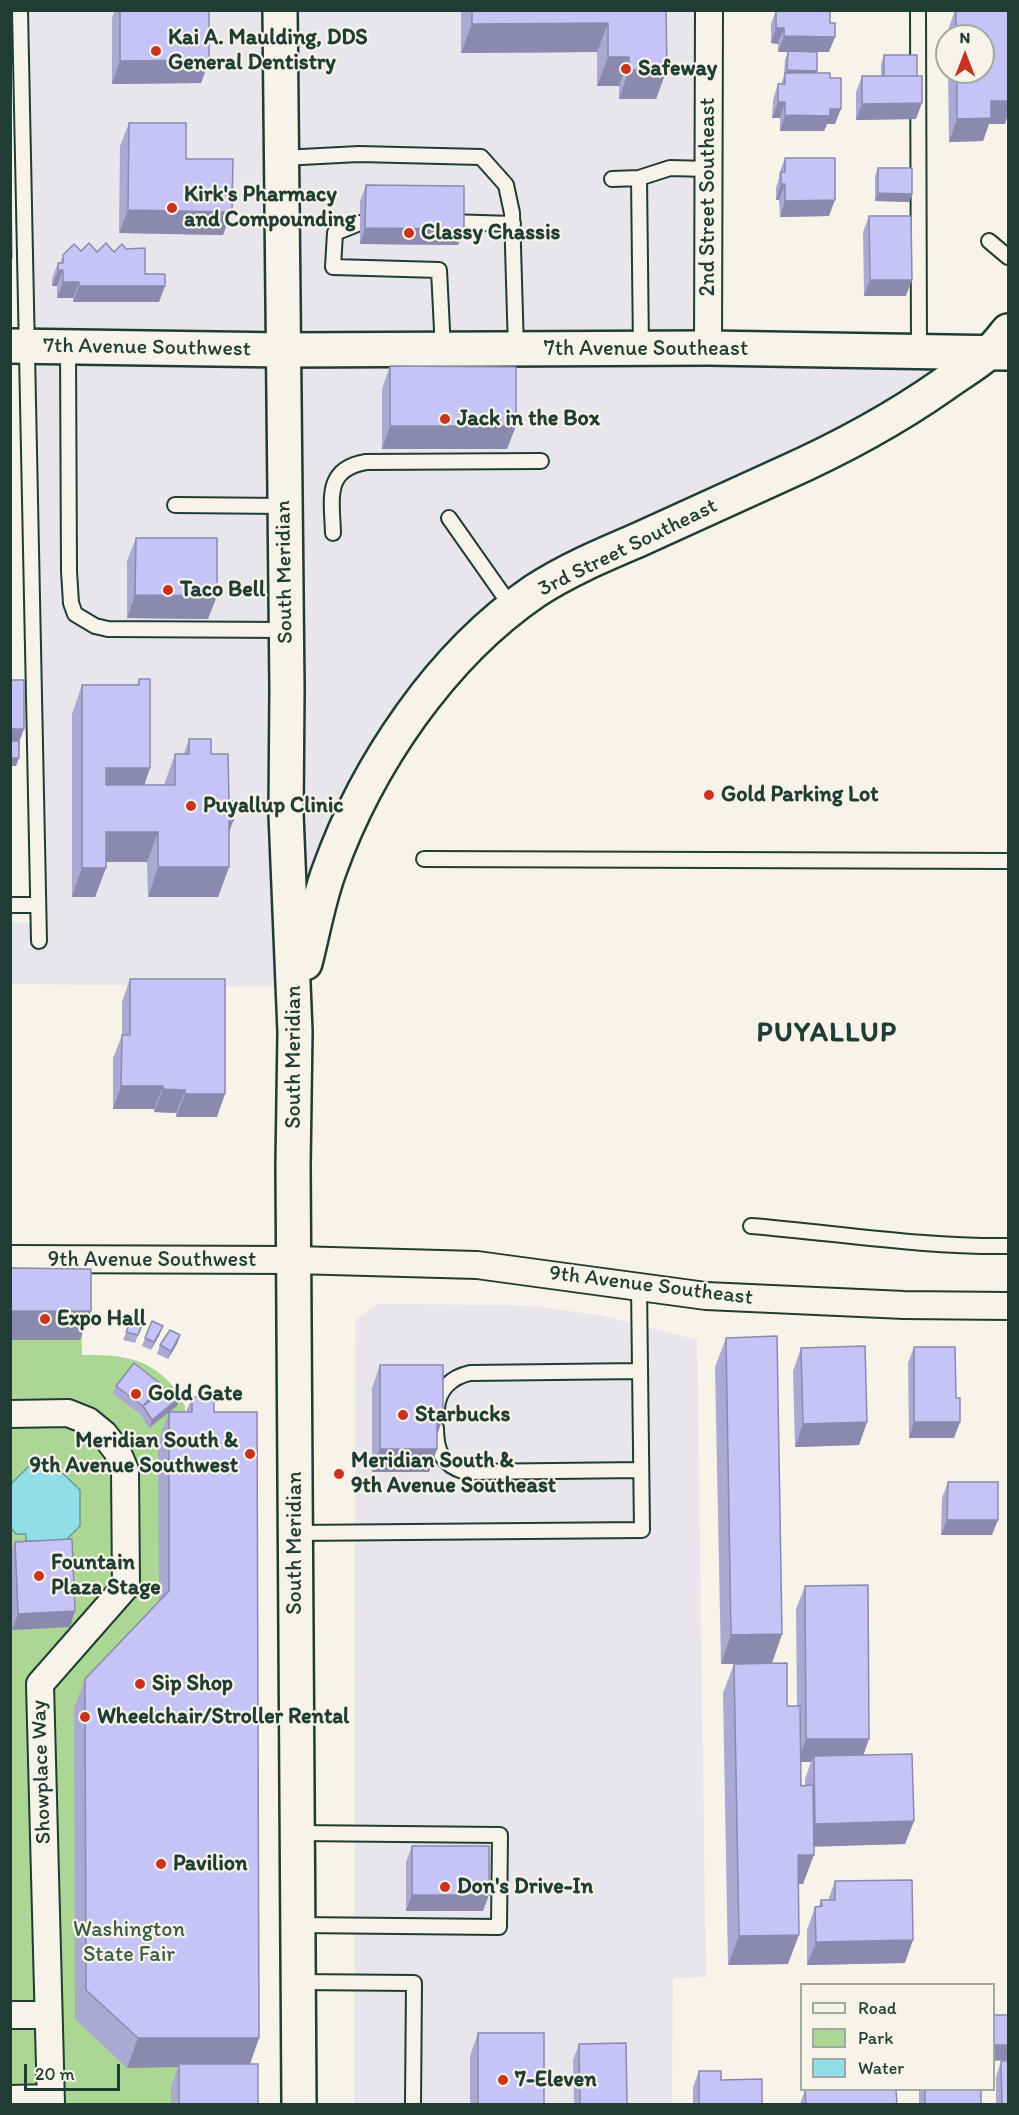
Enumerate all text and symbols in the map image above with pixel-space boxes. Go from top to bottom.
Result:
north arrow [935,24,995,84]
place label: Kai A. Maulding, DDS General Dentistry [168,25,368,76]
text: N [960,28,970,47]
marker: Kai A. Maulding, DDS General Dentistry [149,44,163,58]
place label: Safeway [638,56,717,82]
marker: Safeway [619,62,633,76]
street label: 2nd Street Southeast [695,97,721,297]
place label: Kirk's Pharmacy and Compounding [184,182,356,234]
marker: Kirk's Pharmacy and Compounding [165,201,179,215]
place label: Classy Chassis [421,220,560,246]
marker: Classy Chassis [402,226,416,240]
street label: 7th Avenue Southwest [43,333,251,363]
street label: 7th Avenue Southeast [544,336,748,362]
place label: Jack in the Box [457,406,600,432]
marker: Jack in the Box [438,412,452,426]
street label: 3rd Street Southeast [534,493,722,603]
street label: South Meridian [271,500,299,644]
place label: Taco Bell [180,577,265,603]
marker: Taco Bell [161,583,175,597]
place label: Gold Parking Lot [721,782,879,808]
marker: Gold Parking Lot [702,788,716,802]
place label: Puyallup Clinic [203,793,344,819]
marker: Puyallup Clinic [184,799,198,813]
street label: South Meridian [281,985,307,1129]
district label: PUYALLUP [755,1017,899,1051]
street label: 9th Avenue Southwest [48,1247,256,1273]
street label: 9th Avenue Southeast [548,1260,754,1312]
place label: Expo Hall [57,1306,146,1332]
marker: Expo Hall [38,1312,52,1326]
place label: Gold Gate [148,1381,243,1407]
marker: Gold Gate [129,1387,143,1401]
place label: Starbucks [415,1402,510,1428]
marker: Starbucks [396,1408,410,1422]
place label: Meridian South & 9th Avenue Southwest [30,1428,238,1480]
marker: Meridian South & 9th Avenue Southwest [243,1447,257,1461]
place label: Meridian South & 9th Avenue Southeast [351,1448,556,1500]
marker: Meridian South & 9th Avenue Southeast [332,1467,346,1481]
street label: South Meridian [282,1471,308,1615]
place label: Fountain Plaza Stage [51,1550,161,1602]
marker: Fountain Plaza Stage [32,1569,46,1583]
place label: Sip Shop [152,1671,233,1697]
marker: Sip Shop [133,1677,147,1691]
street label: Showplace Way [26,1699,58,1845]
place label: Wheelchair/Stroller Rental [97,1704,349,1730]
marker: Wheelchair/Stroller Rental [78,1710,92,1724]
place label: Pavilion [173,1851,248,1877]
marker: Pavilion [154,1857,168,1871]
place label: Don's Drive-In [457,1874,593,1900]
marker: Don's Drive-In [438,1880,452,1894]
park label: Washington State Fair [73,1917,185,1969]
legend [800,1983,995,2091]
text: Road [858,1997,897,2019]
text: Park [858,2027,893,2049]
scale bar [27,2052,123,2090]
text: Water [858,2057,904,2079]
text: 20 m [35,2063,75,2085]
place label: 7-Eleven [515,2067,597,2093]
marker: 7-Eleven [496,2073,510,2087]

